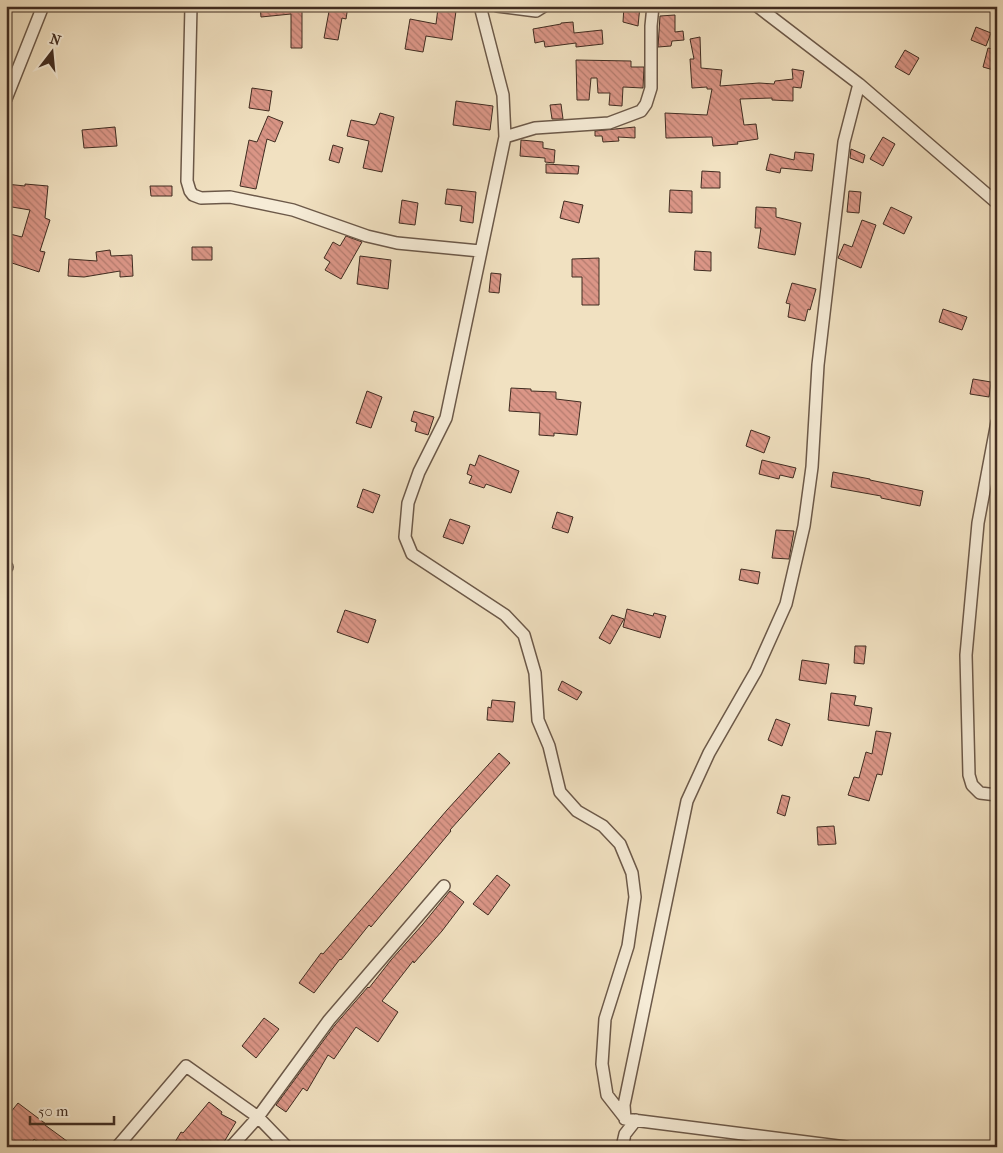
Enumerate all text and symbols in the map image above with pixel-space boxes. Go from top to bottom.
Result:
north arrow [28,28,78,78]
text: N [48,30,63,50]
scale bar [30,1093,114,1125]
text: 50 m [38,1102,69,1120]

